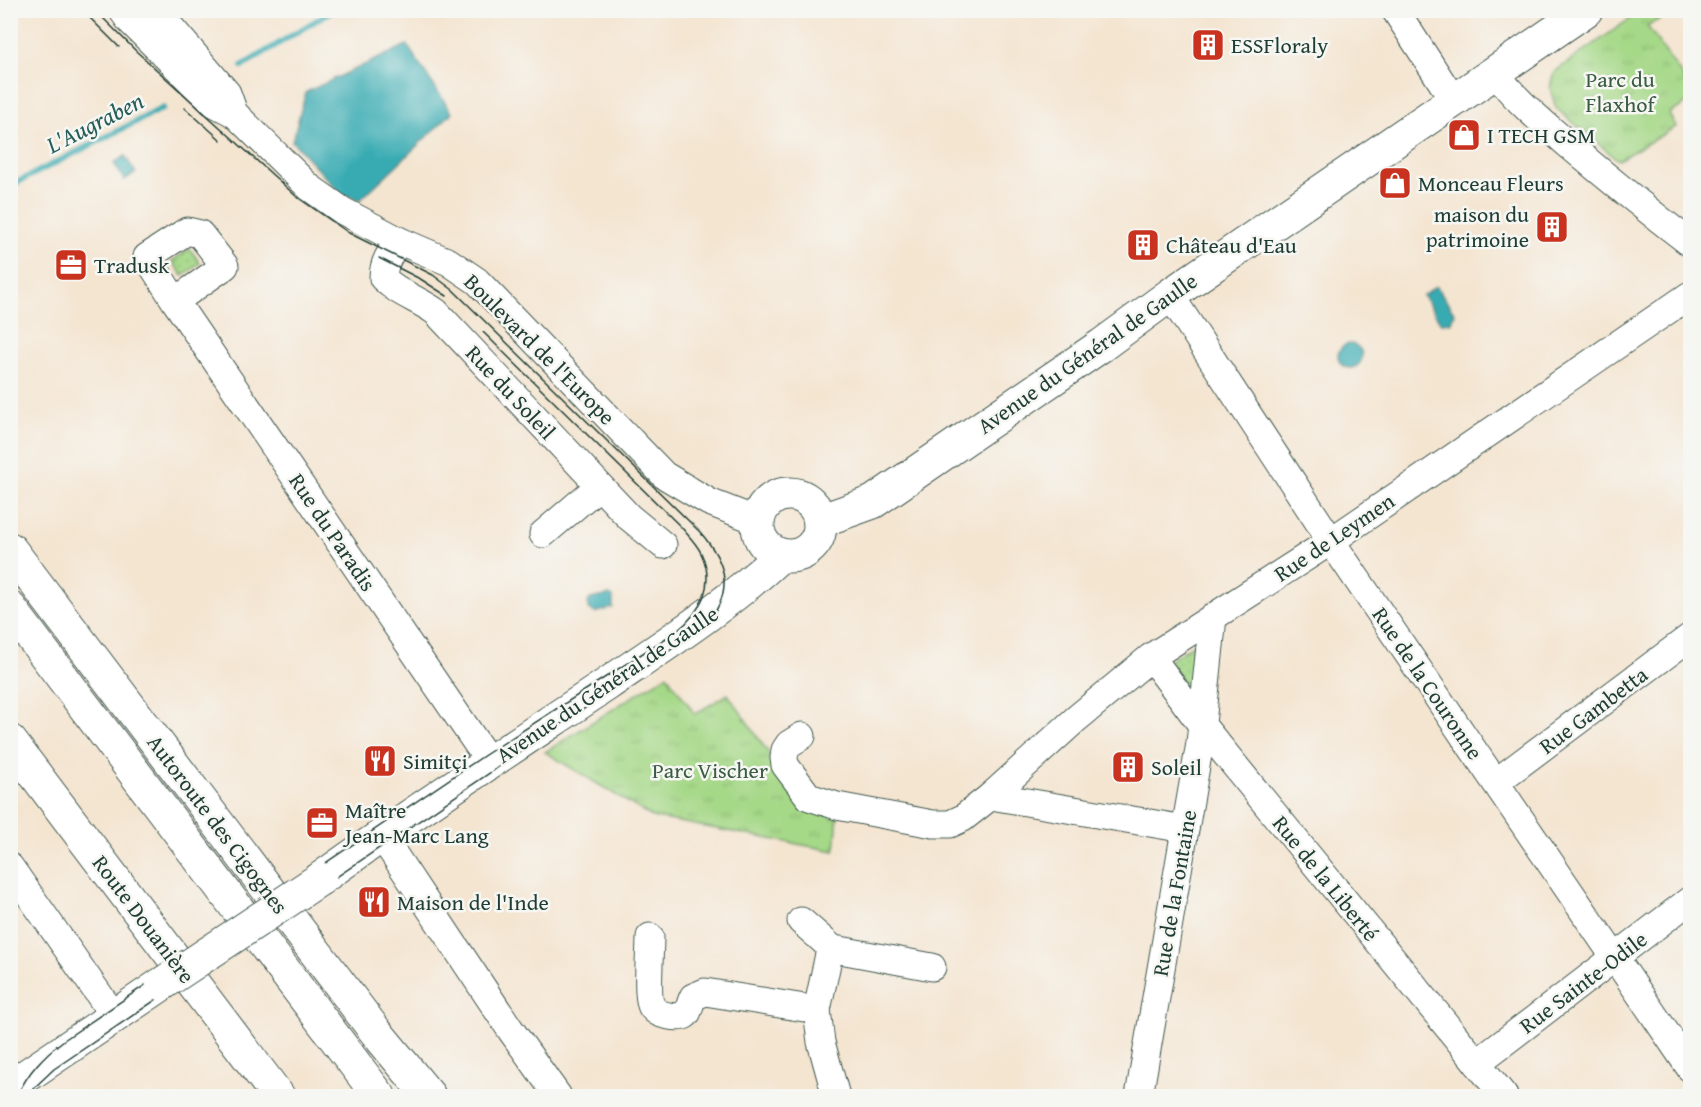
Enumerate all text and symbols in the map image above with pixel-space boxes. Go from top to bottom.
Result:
building icon: ESSFloraly [1190,27,1226,63]
place label: ESSFloraly [1231,29,1328,61]
park label: Parc du Flaxhof [1585,63,1658,120]
water label: L'Augraben [39,83,150,163]
shop icon: I TECH GSM [1446,117,1482,153]
place label: I TECH GSM [1487,119,1595,151]
shop icon: Monceau Fleurs [1377,165,1413,201]
place label: Monceau Fleurs [1418,167,1564,199]
place label: maison du patrimoine [1426,198,1529,255]
building icon: maison du patrimoine [1534,209,1570,245]
building icon: Château d'Eau [1125,227,1161,263]
place label: Château d'Eau [1166,229,1297,261]
office icon: Tradusk [53,247,89,283]
place label: Tradusk [94,249,170,281]
street label: Avenue du Général de Gaulle [971,265,1203,441]
street label: Boulevard de l'Europe [457,266,623,432]
street label: Rue du Soleil [459,338,563,446]
street label: Rue du Paradis [282,467,384,597]
street label: Rue de Leymen [1267,484,1401,589]
street label: Avenue du Général de Gaulle [489,597,725,771]
street label: Rue de la Couronne [1365,600,1491,766]
street label: Rue Gambetta [1532,658,1655,762]
street label: Autoroute des Cigognes [140,728,296,920]
restaurant icon: Simitçi [362,743,398,779]
place label: Simitçi [403,745,468,777]
building icon: Soleil [1110,749,1146,785]
place label: Soleil [1151,751,1202,783]
park label: Parc Vischer [652,754,768,786]
place label: Maître Jean-Marc Lang [342,794,489,851]
office icon: Maître Jean-Marc Lang [304,805,340,841]
street label: Rue de la Fontaine [1144,807,1204,979]
street label: Rue de la Liberté [1265,808,1387,948]
street label: Route Douanière [85,848,203,990]
restaurant icon: Maison de l'Inde [356,884,392,920]
place label: Maison de l'Inde [397,886,549,918]
street label: Rue Sainte-Odile [1512,923,1654,1041]

